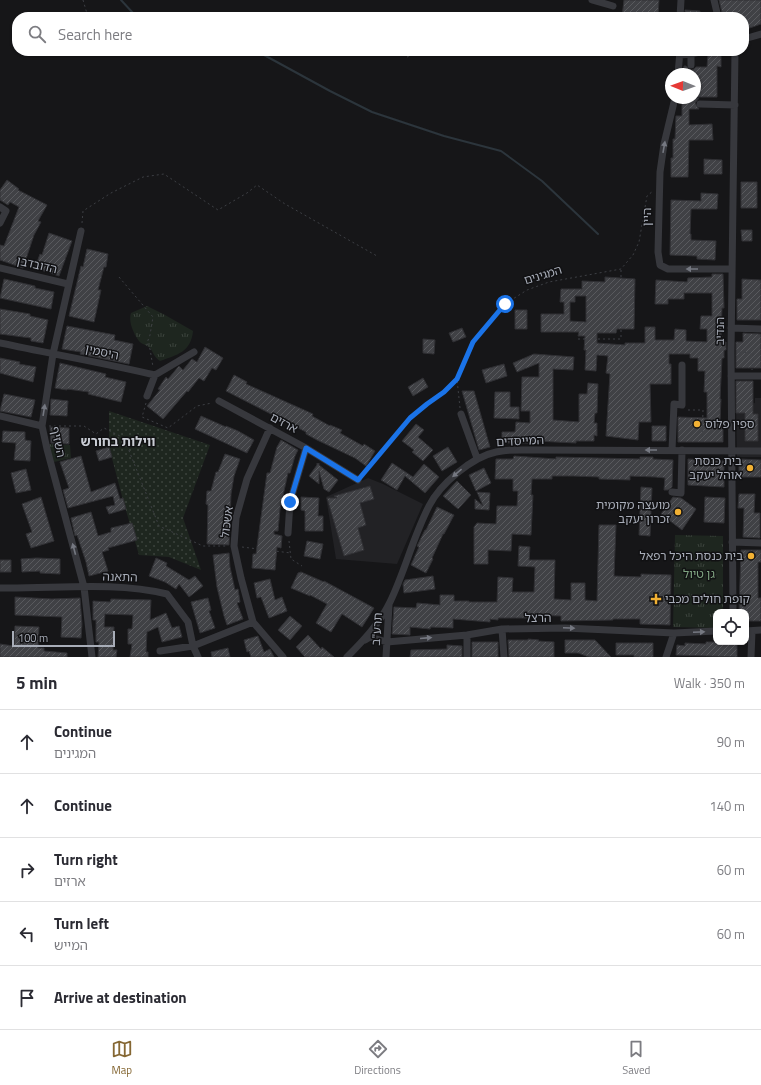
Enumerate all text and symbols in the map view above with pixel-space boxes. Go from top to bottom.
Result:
search box [12,12,749,56]
icon: search [26,23,48,45]
text: Search here [58,23,132,46]
north arrow [665,68,701,104]
one-way arrow [661,141,667,153]
street label: היין [637,208,656,226]
street label: הדובדבן [15,251,59,278]
street label: המגינים [521,260,564,289]
one-way arrow [685,266,698,272]
route start [496,295,514,313]
street label: הנדיב [710,317,729,345]
street label: היסמין [83,339,121,364]
one-way arrow [42,403,48,416]
street label: ארזים [267,407,302,438]
place label: ספין פלוס [705,414,755,433]
marker: ספין פלוס [692,419,702,429]
street label: השזיף [46,425,71,459]
street label: המייסדים [495,430,544,451]
district label: ווילות בחורש [80,431,156,451]
one-way arrow [644,447,657,453]
place label: בית כנסת אוהל יעקב [689,451,742,484]
marker: בית כנסת אוהל יעקב [745,463,755,473]
one-way arrow [452,469,463,478]
route end [281,493,299,511]
place label: מועצה מקומית זכרון יעקב [596,495,670,528]
street label: אשכול [215,504,238,539]
marker: מועצה מקומית זכרון יעקב [673,507,683,517]
one-way arrow [70,543,76,556]
place label: בית כנסת היכל רפאל [639,546,743,565]
marker: בית כנסת היכל רפאל [746,551,756,561]
park label: גן טיול [683,564,716,583]
street label: התאנה [102,566,138,587]
place label: קופת חולים מכבי [665,589,751,608]
marker: קופת חולים מכבי [650,593,662,605]
street label: הרצל [524,608,552,627]
map controls [713,609,749,645]
button: locate [713,609,749,645]
street label: תרע"ב [366,612,387,646]
one-way arrow [563,625,575,632]
scale bar [12,629,115,648]
one-way arrow [693,629,706,635]
text: 100 m [18,630,48,646]
one-way arrow [420,635,432,642]
text: 5 min [16,670,57,696]
text: Walk · 350 m [674,673,745,693]
text: Continue [54,720,112,743]
icon: ahead [16,731,38,753]
text: 90 m [717,732,745,752]
text: המגינים [54,743,96,763]
text: Continue [54,794,112,817]
icon: ahead [16,795,38,817]
text: 140 m [709,796,745,816]
text: Turn right [54,848,118,871]
icon: right [16,859,38,881]
text: 60 m [717,860,745,880]
text: ארזים [54,871,86,891]
text: Turn left [54,912,109,935]
icon: left [16,923,38,945]
text: 60 m [717,924,745,944]
text: המייש [54,935,88,955]
text: Arrive at destination [54,986,187,1009]
icon: arrive [16,987,38,1009]
tab: Map [111,1038,133,1078]
tab: Directions [354,1038,401,1078]
tab: Saved [622,1038,650,1078]

